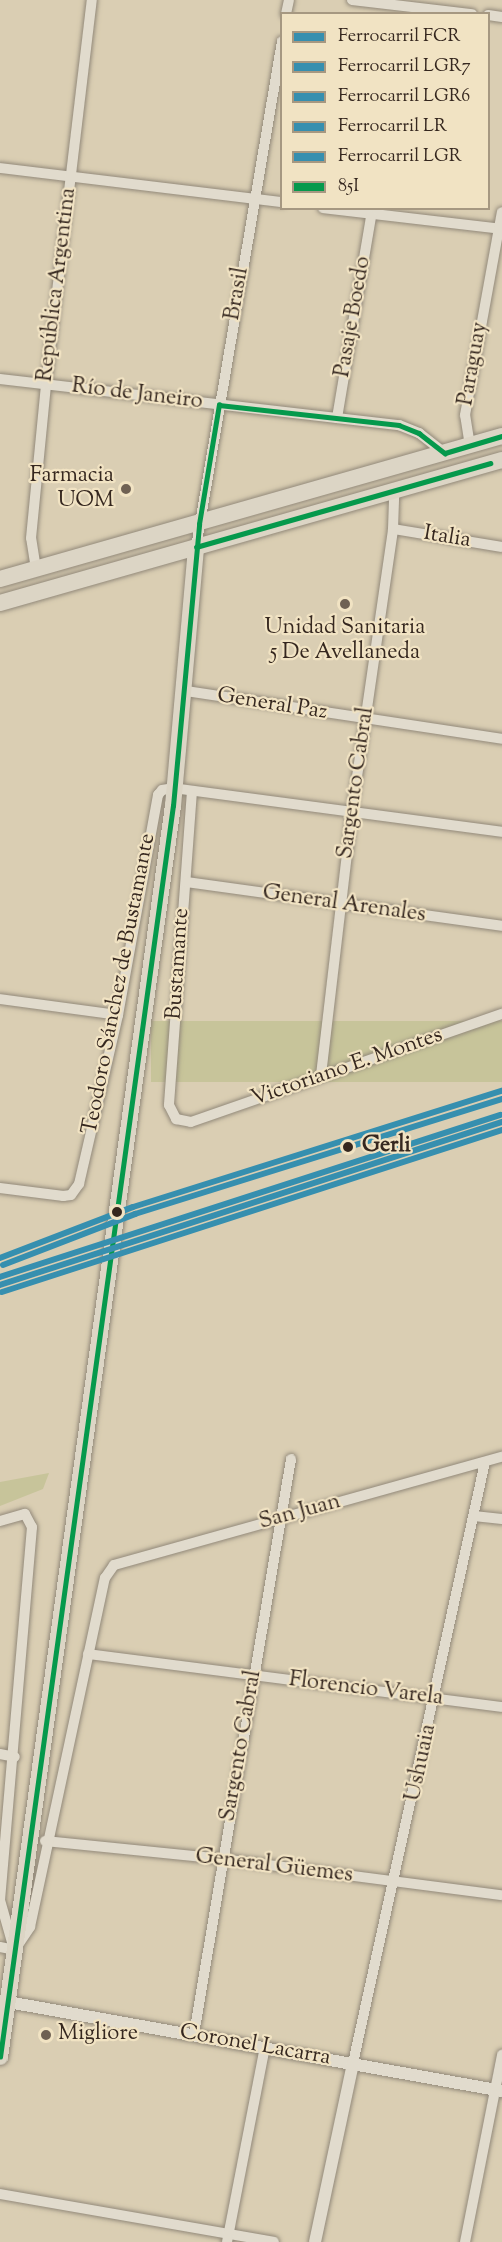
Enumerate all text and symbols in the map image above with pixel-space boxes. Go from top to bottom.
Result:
legend [280,12,490,210]
text: Ferrocarril FCR [338,24,461,50]
text: Ferrocarril LGR7 [338,54,471,80]
text: Ferrocarril LGR6 [338,84,470,110]
text: Ferrocarril LR [338,114,447,140]
text: Ferrocarril LGR [338,144,462,170]
text: 85I [338,174,359,200]
street label: República Argentina [33,187,83,383]
street label: Pasaje Boedo [330,255,378,379]
street label: Brasil [220,265,256,323]
street label: Paraguay [454,320,494,408]
street label: Río de Janeiro [70,374,204,416]
place label: Farmacia UOM [30,463,114,514]
marker: Farmacia UOM [119,482,133,496]
street label: Italia [422,521,472,555]
marker: Unidad Sanitaria 5 De Avellaneda [336,595,354,613]
place label: Unidad Sanitaria 5 De Avellaneda [265,615,425,666]
street label: General Paz [215,683,329,727]
street label: Sargento Cabral [333,705,381,861]
street label: Teodoro Sánchez de Bustamante [78,831,162,1137]
street label: General Arenales [261,880,427,930]
street label: Bustamante [162,907,196,1021]
street label: Victoriano E. Montes [248,1023,446,1113]
place label: Gerli [362,1134,411,1160]
marker: Gerli [339,1138,357,1156]
unlabelled marker [111,1206,123,1218]
street label: San Juan [256,1489,344,1537]
street label: Florencio Varela [287,1667,445,1713]
street label: Sargento Cabral [216,1668,268,1824]
street label: Ushuaia [401,1722,443,1804]
street label: General Güemes [194,1844,354,1890]
street label: Coronel Lacarra [178,2020,332,2072]
place label: Migliore [58,2022,138,2048]
marker: Migliore [39,2028,53,2042]

